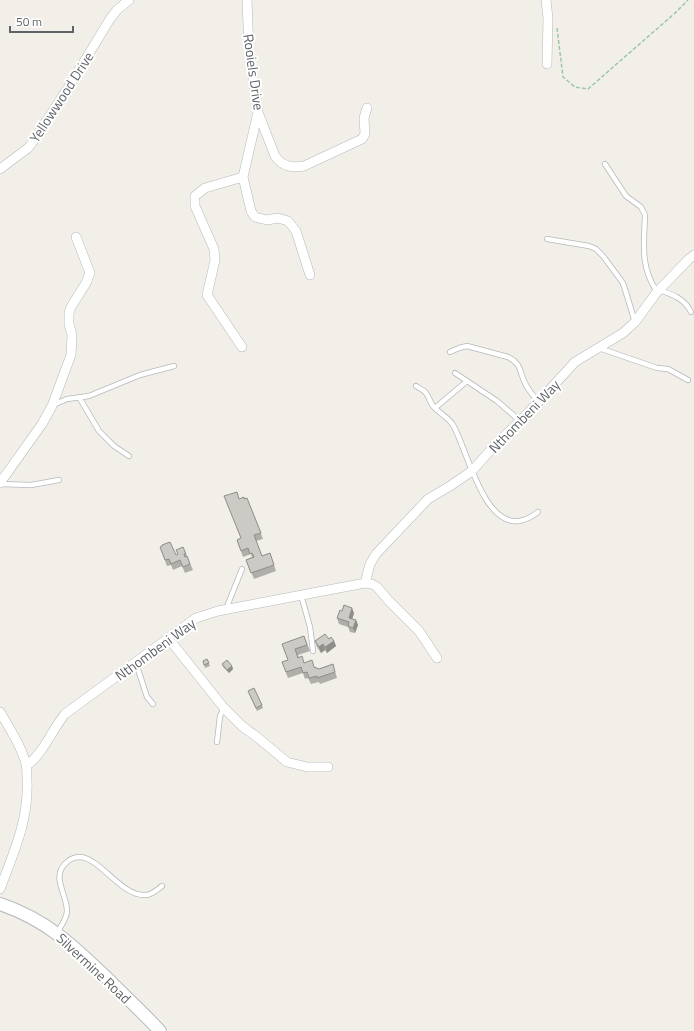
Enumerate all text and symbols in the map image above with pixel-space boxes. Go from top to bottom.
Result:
scale bar [10,8,73,34]
text: 50 m [16,12,42,31]
street label: Rooiels Drive [238,32,270,112]
street label: Yellowwood Drive [24,47,98,147]
street label: Nthombeni Way [483,374,565,457]
street label: Nthombeni Way [110,612,200,685]
street label: Silvermine Road [52,928,136,1008]

